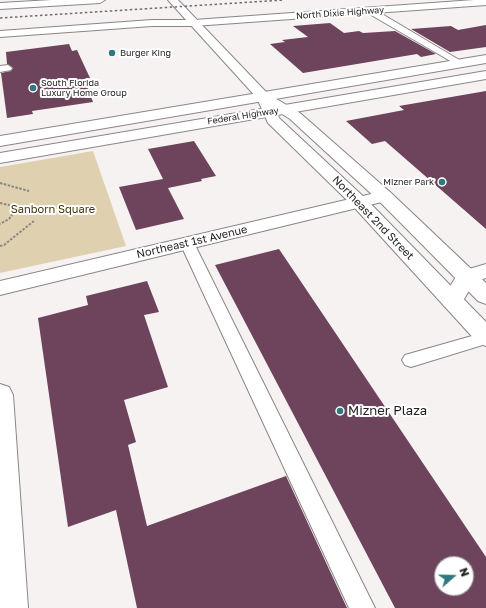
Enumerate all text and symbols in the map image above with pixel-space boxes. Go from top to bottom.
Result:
street label: North Dixie Highway [296,5,384,21]
marker: Burger King [107,48,117,58]
place label: Burger King [120,48,171,58]
place label: South Florida Luxury Home Group [41,78,127,99]
marker: South Florida Luxury Home Group [28,83,38,93]
street label: Federal Highway [207,105,279,127]
street label: Northeast 2nd Street [330,173,416,263]
place label: Mizner Park [383,177,434,187]
marker: Mizner Park [437,177,447,187]
park label: Sanborn Square [11,203,95,217]
street label: Northeast 1st Avenue [135,223,249,261]
place label: Mizner Plaza [348,403,427,419]
marker: Mizner Plaza [335,406,345,416]
north arrow [434,556,474,596]
text: N [457,566,472,578]

